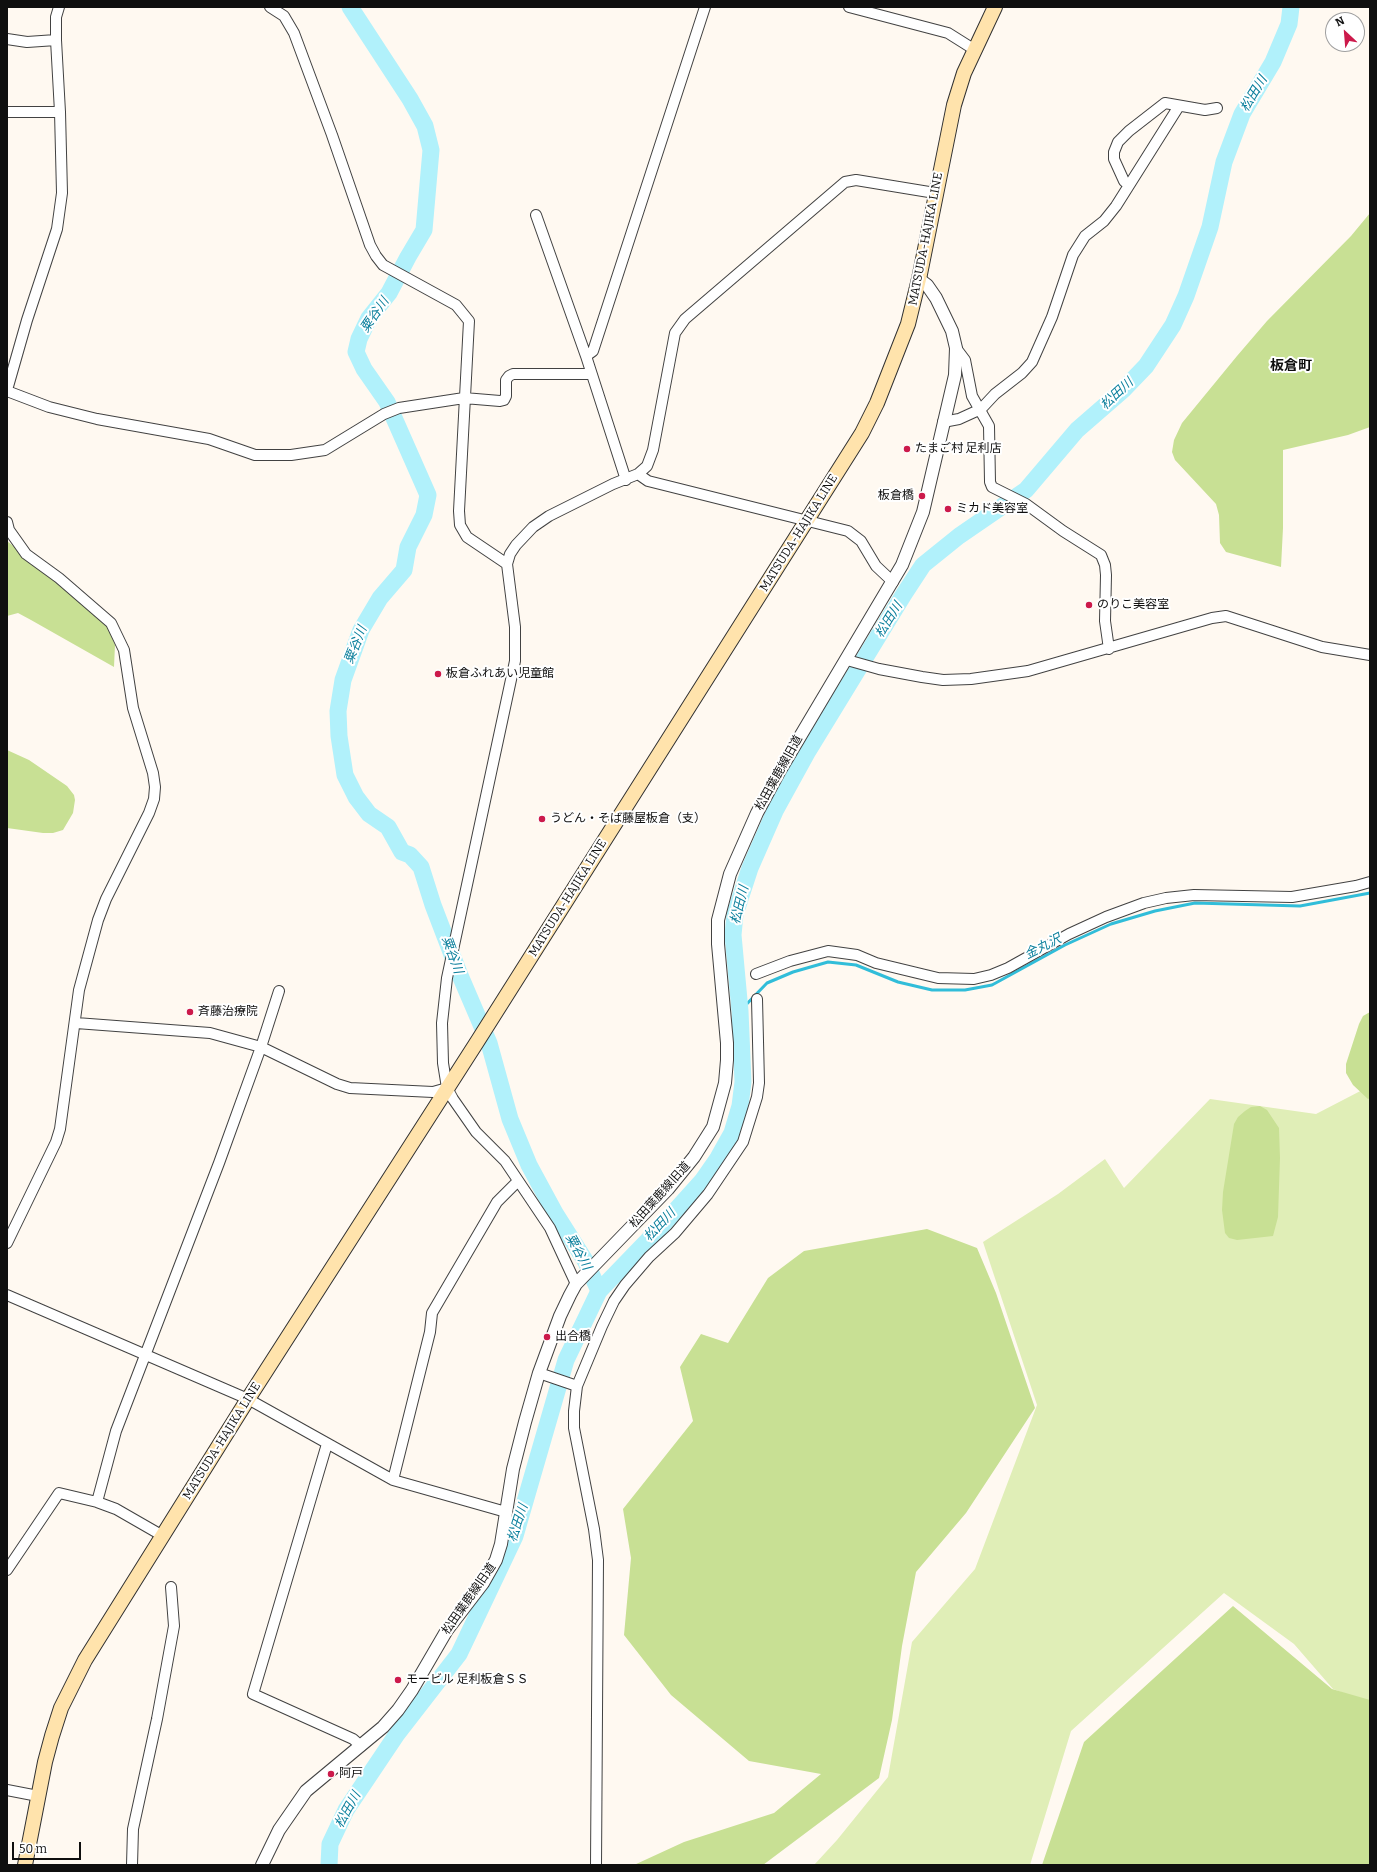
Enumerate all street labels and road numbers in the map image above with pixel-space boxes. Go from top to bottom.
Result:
street label: MATSUDA-HAJIKA LINE [906,171,946,307]
street label: MATSUDA-HAJIKA LINE [757,472,841,594]
street label: 松田葉鹿線旧道 [752,733,806,813]
street label: MATSUDA-HAJIKA LINE [526,837,610,959]
street label: 松田葉鹿線旧道 [627,1159,693,1231]
street label: MATSUDA-HAJIKA LINE [180,1380,264,1502]
street label: 松田葉鹿線旧道 [439,1560,499,1638]

